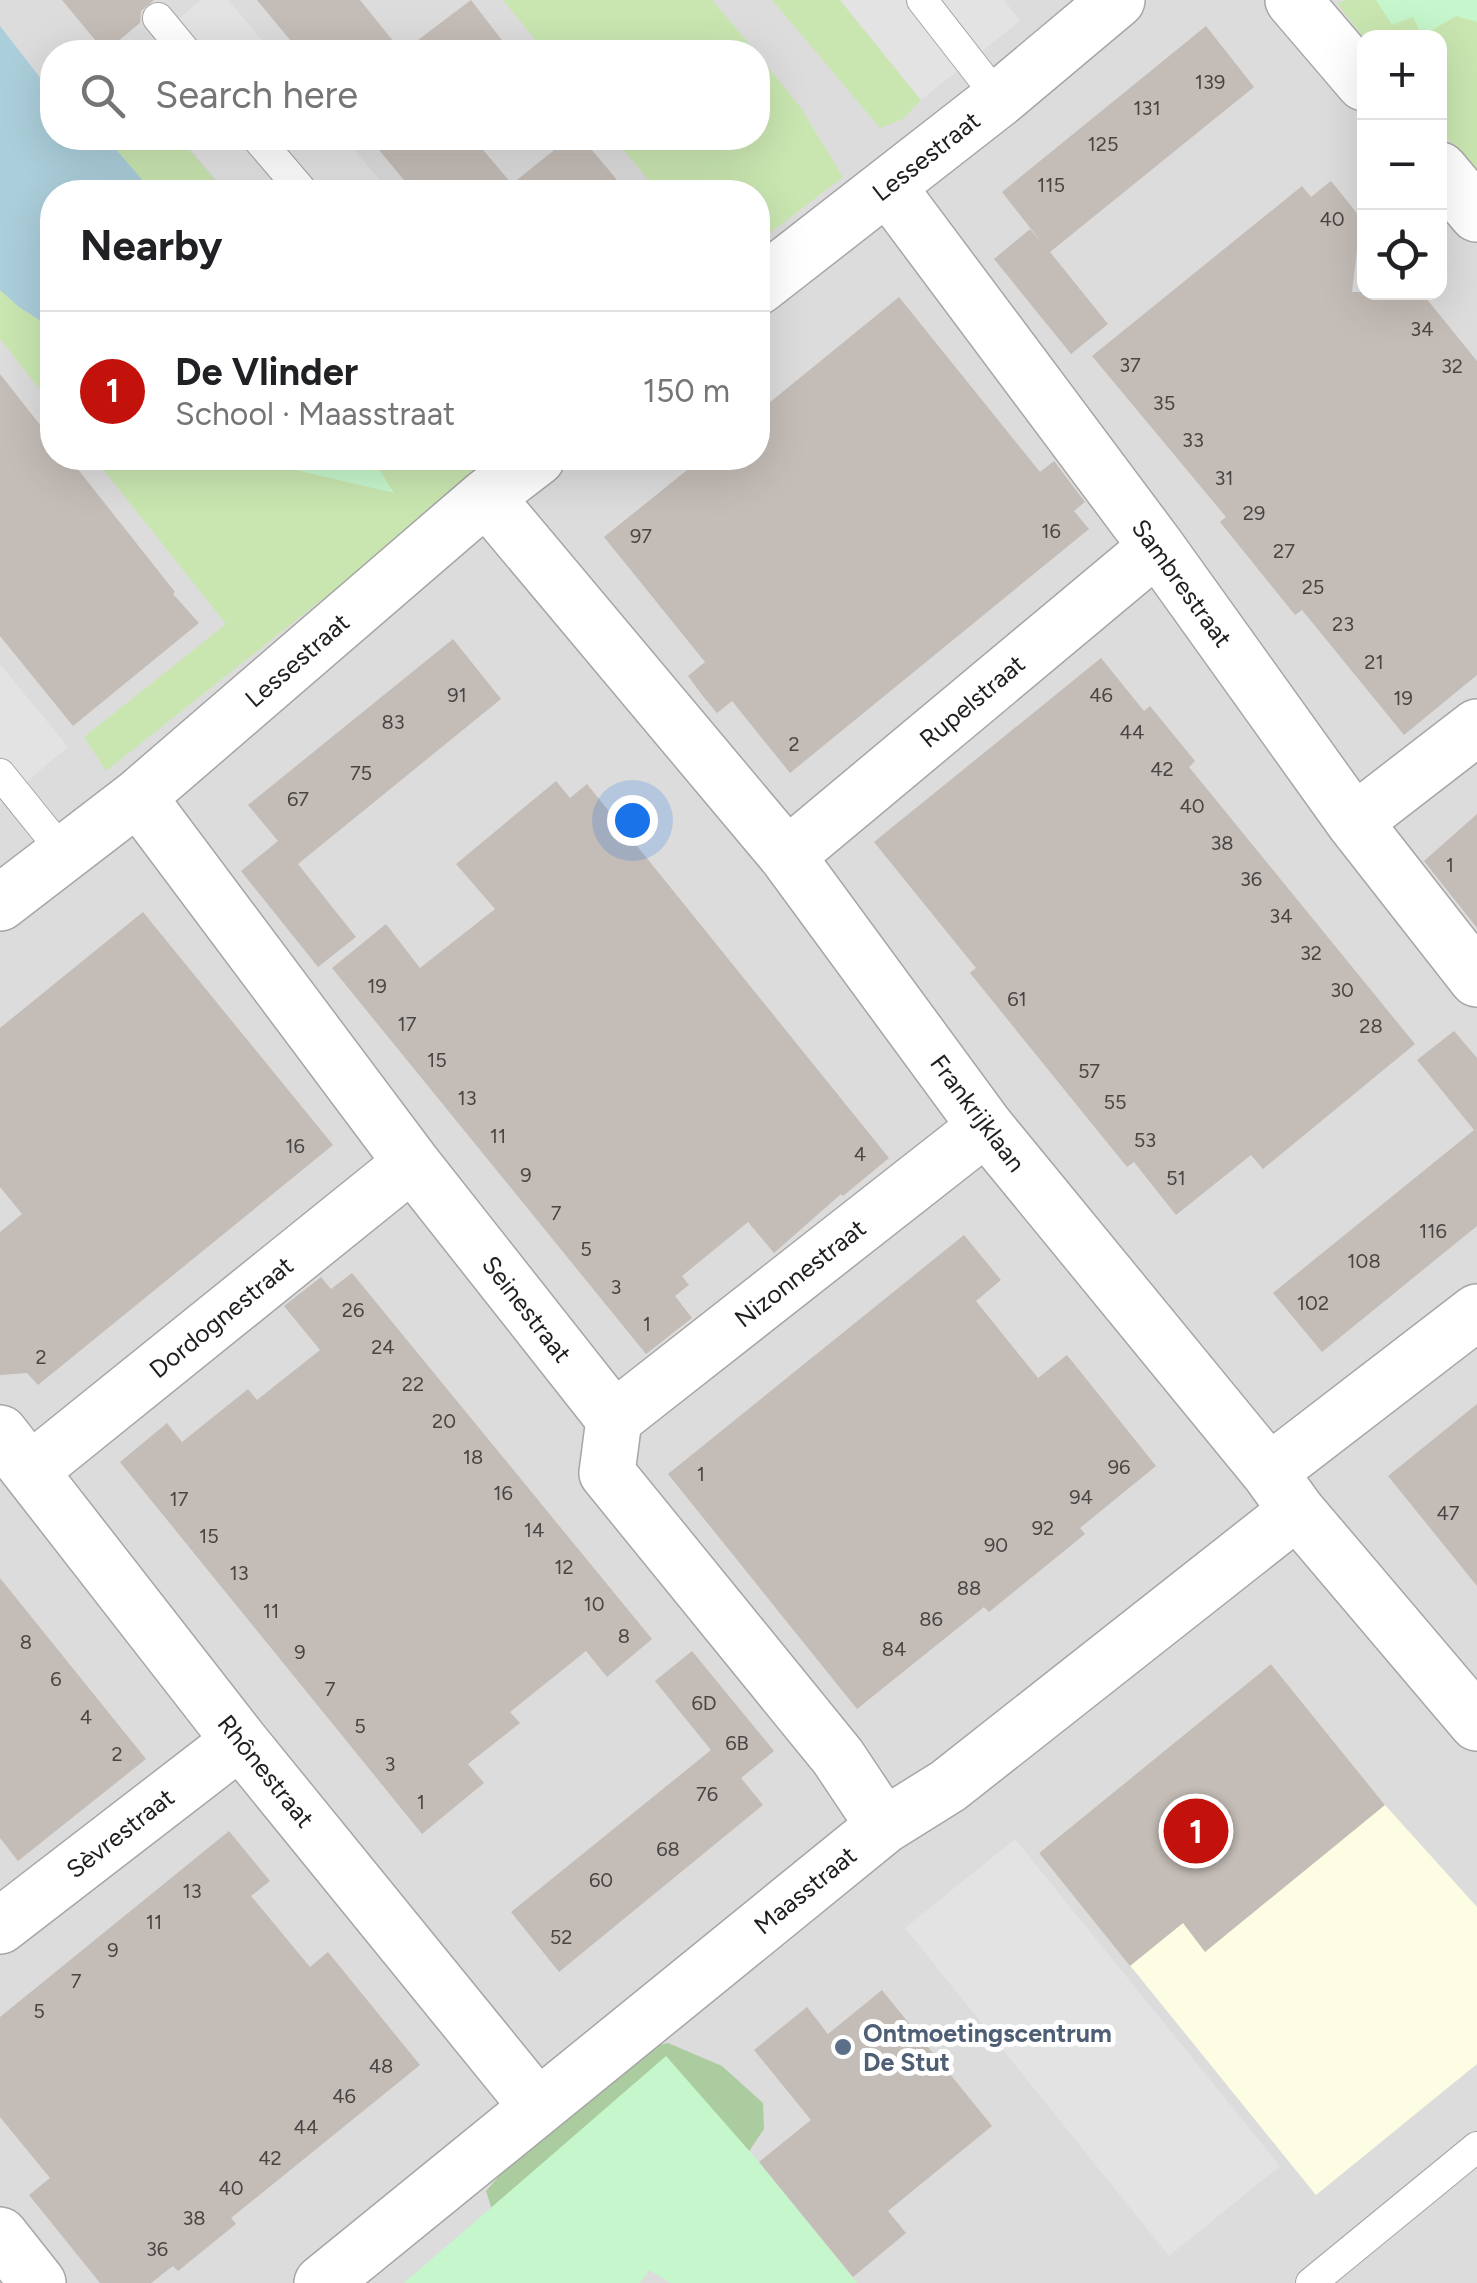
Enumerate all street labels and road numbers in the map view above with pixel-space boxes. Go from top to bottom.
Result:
street label: Lessestraat [866,105,986,207]
street label: Sambrestraat [1126,513,1238,653]
street label: Lessestraat [239,607,355,713]
street label: Rupelstraat [913,648,1031,754]
street label: Frankrijklaan [924,1049,1032,1177]
street label: Nizonnestraat [729,1213,871,1333]
street label: Dordognestraat [143,1250,299,1384]
street label: Seinestraat [476,1250,578,1368]
street label: Rhônestraat [211,1709,321,1833]
street label: Sèvrestraat [60,1782,180,1884]
street label: Maasstraat [748,1840,862,1940]

